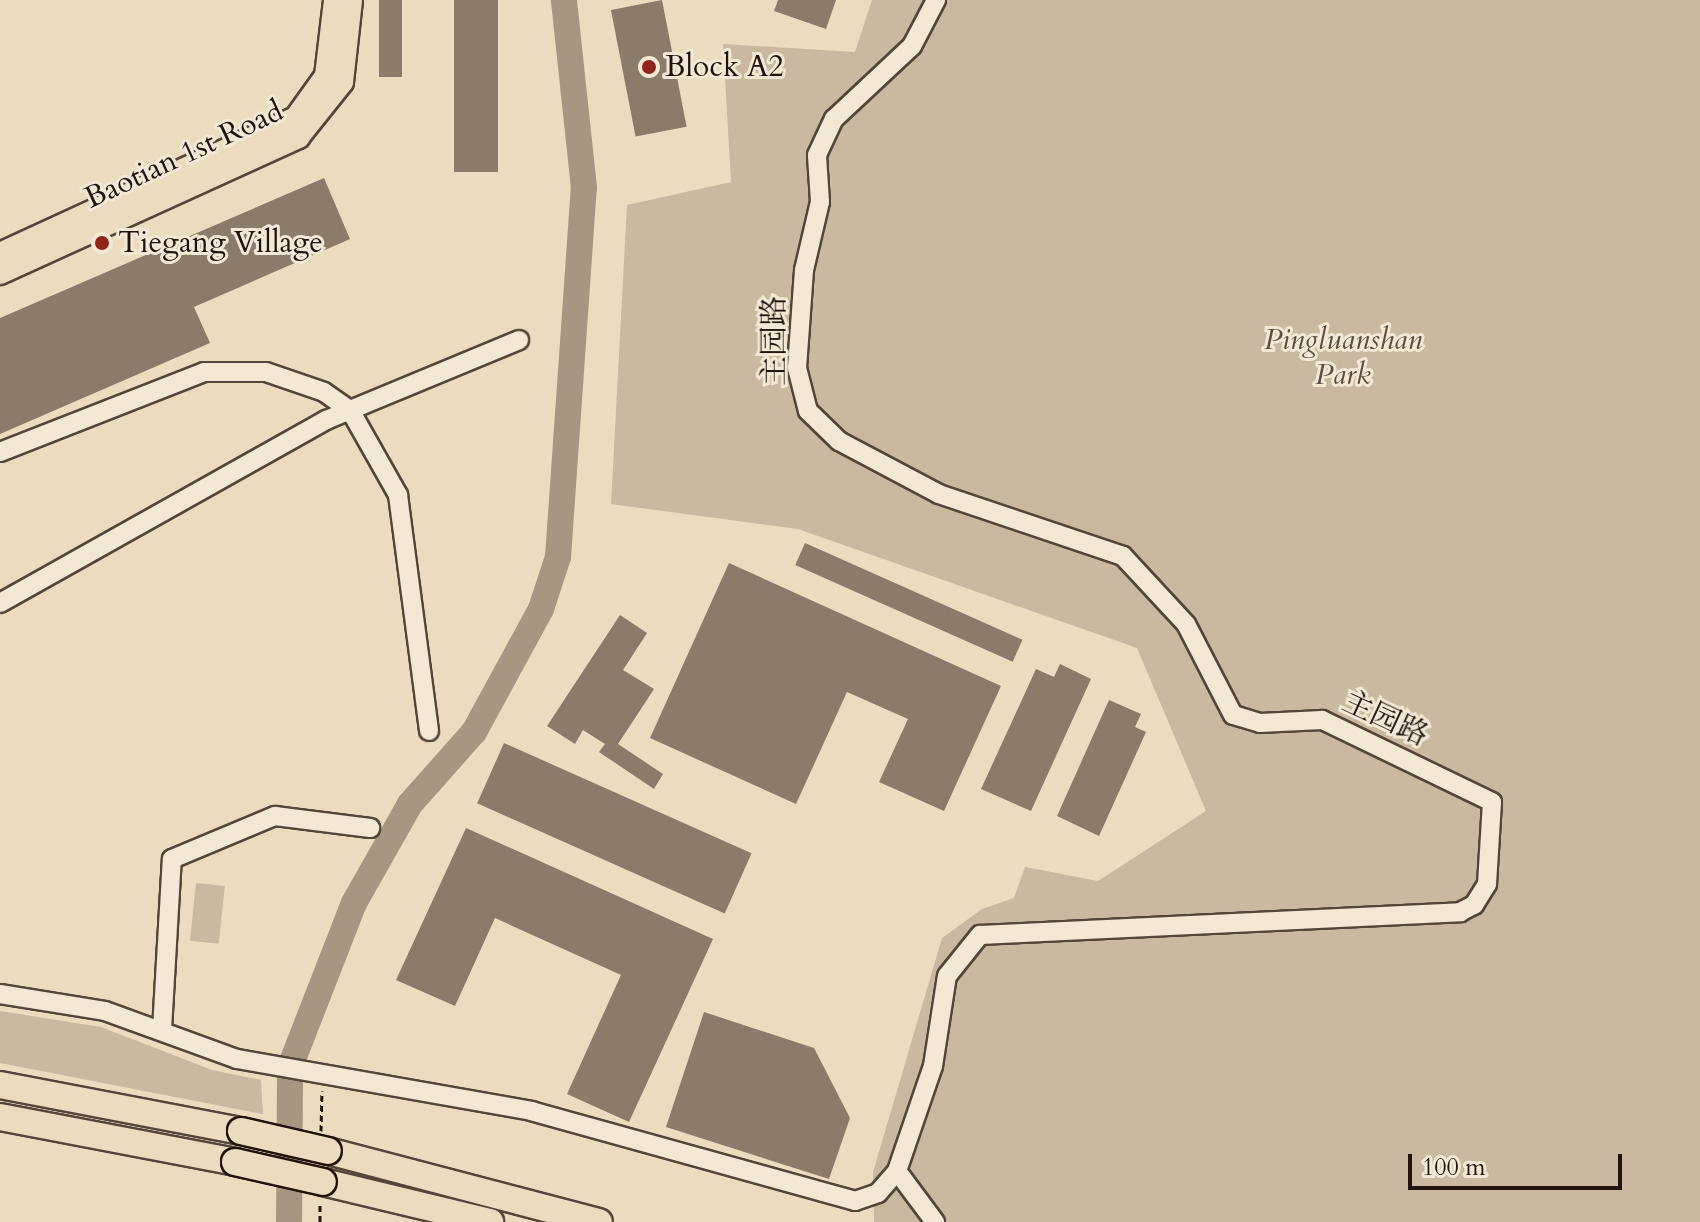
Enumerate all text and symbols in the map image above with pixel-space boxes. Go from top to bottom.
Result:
place label: Block A2 [665,49,784,85]
marker: Block A2 [640,58,658,76]
street label: Baotian 1st Road [79,93,289,217]
place label: Tiegang Village [118,225,323,261]
marker: Tiegang Village [93,234,111,252]
street label: 主园路 [757,296,793,386]
park label: Pingluanshan Park [1264,322,1422,392]
street label: 主园路 [1337,684,1433,754]
scale bar [1412,1138,1626,1188]
text: 100 m [1422,1151,1486,1184]

